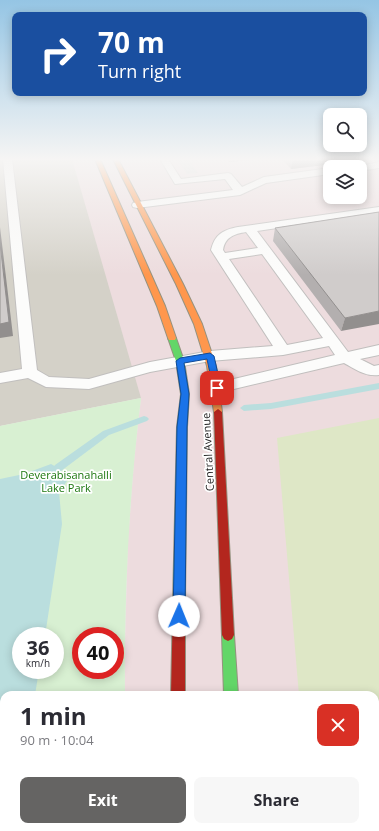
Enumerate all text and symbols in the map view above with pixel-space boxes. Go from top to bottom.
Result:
text: 70 m [98,23,165,61]
icon: right [32,28,84,80]
text: Turn right [98,59,181,83]
map controls [323,108,367,204]
button: search [323,108,367,152]
button: layers [323,160,367,204]
pin [200,371,234,405]
icon: arrive [206,377,228,399]
street label: Central Avenue [198,413,217,492]
park label: Deverabisanahalli Lake Park [20,467,112,495]
position arrow [158,595,200,637]
speed limit sign: 40 [72,627,124,679]
text: 36 [27,634,49,661]
text: km/h [26,656,50,670]
text: 1 min [20,699,87,732]
button: close [317,704,359,746]
text: 90 m · 10:04 [20,731,94,749]
button: Exit [20,777,186,823]
button: Share [194,777,359,823]

